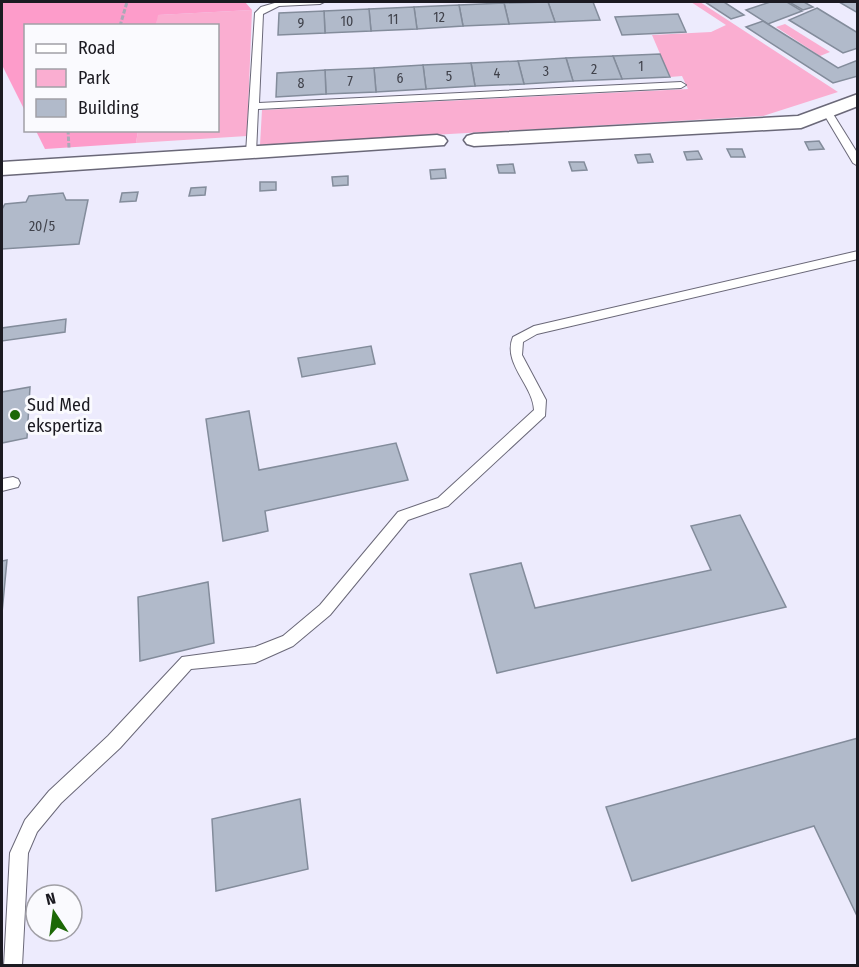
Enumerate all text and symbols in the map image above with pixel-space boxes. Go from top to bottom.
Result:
house number: 12 [433,9,445,26]
house number: 11 [388,11,398,28]
house number: 10 [341,13,353,30]
house number: 9 [298,15,305,32]
legend [24,24,219,132]
text: Road [78,37,115,59]
house number: 1 [638,58,644,75]
house number: 2 [591,61,597,78]
house number: 3 [543,63,549,80]
house number: 4 [494,65,501,82]
text: Park [78,67,111,89]
house number: 5 [446,68,452,85]
house number: 6 [397,70,404,87]
house number: 7 [347,73,353,90]
house number: 8 [298,75,305,92]
text: Building [78,97,139,119]
house number: 20/5 [29,218,55,235]
place label: Sud Med ekspertiza [27,394,103,437]
marker: Sud Med ekspertiza [8,408,22,422]
north arrow [24,883,84,943]
text: N [44,889,58,909]

